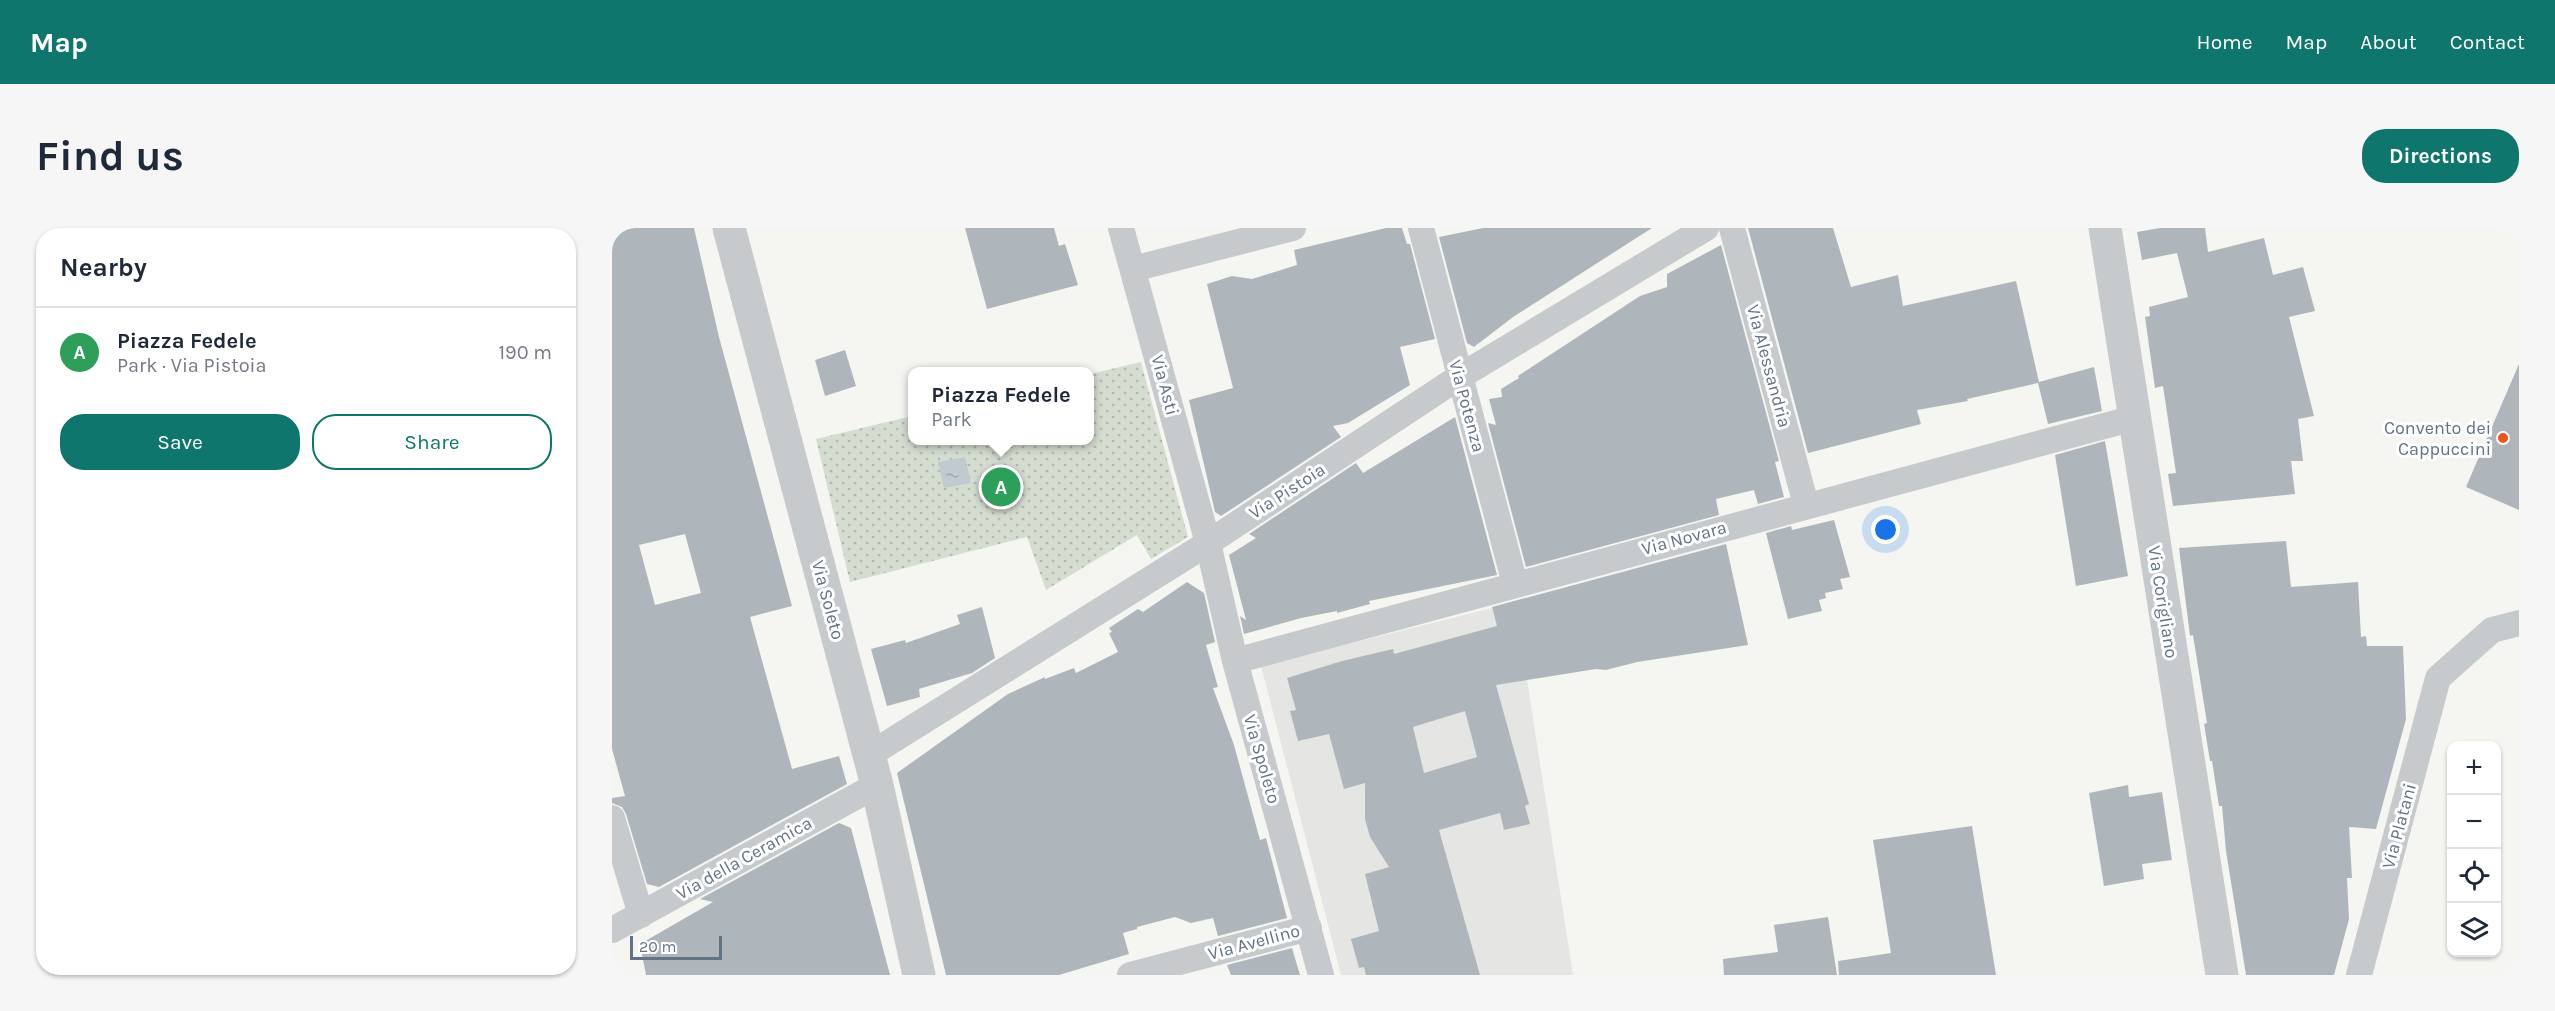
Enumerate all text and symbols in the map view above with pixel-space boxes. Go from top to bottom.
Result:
text: Map [30,26,88,59]
text: Home [2197,30,2253,54]
text: Map [2286,30,2327,54]
text: About [2360,30,2417,54]
text: Contact [2450,30,2525,54]
button: Directions [2362,129,2519,183]
text: Find us [36,131,184,181]
text: Nearby [60,252,147,283]
street label: Via Alessandria [1742,302,1796,430]
text: Piazza Fedele [117,328,257,354]
text: A [73,341,86,364]
text: 190 m [498,341,552,364]
street label: Via Asti [1146,352,1184,418]
text: Park · Via Pistoia [117,354,267,377]
street label: Via Potenza [1444,357,1490,455]
popup [908,367,1094,445]
text: Piazza Fedele [931,382,1071,408]
text: Park [931,408,972,431]
button: Save [60,414,300,470]
button: Share [312,414,552,470]
place label: Convento dei Cappuccini [2384,417,2491,460]
marker: Convento dei Cappuccini [2496,431,2510,445]
street label: Via Pistoia [1245,458,1329,524]
pin: A [982,464,1020,510]
your location [1871,515,1900,544]
street label: Via Novara [1639,516,1729,560]
street label: Via Corigliano [2143,544,2183,660]
street label: Via Soleto [807,558,849,642]
street label: Via Spoleto [1239,712,1285,806]
map controls [2447,741,2501,957]
button: + [2447,741,2501,795]
street label: Via Platani [2377,781,2421,871]
button: − [2447,795,2501,849]
street label: Via della Ceramica [672,812,816,904]
button: locate [2447,849,2501,903]
button: layers [2447,903,2501,957]
street label: Via Avellino [1206,919,1302,965]
scale bar [630,933,722,960]
text: 20 m [639,937,677,956]

